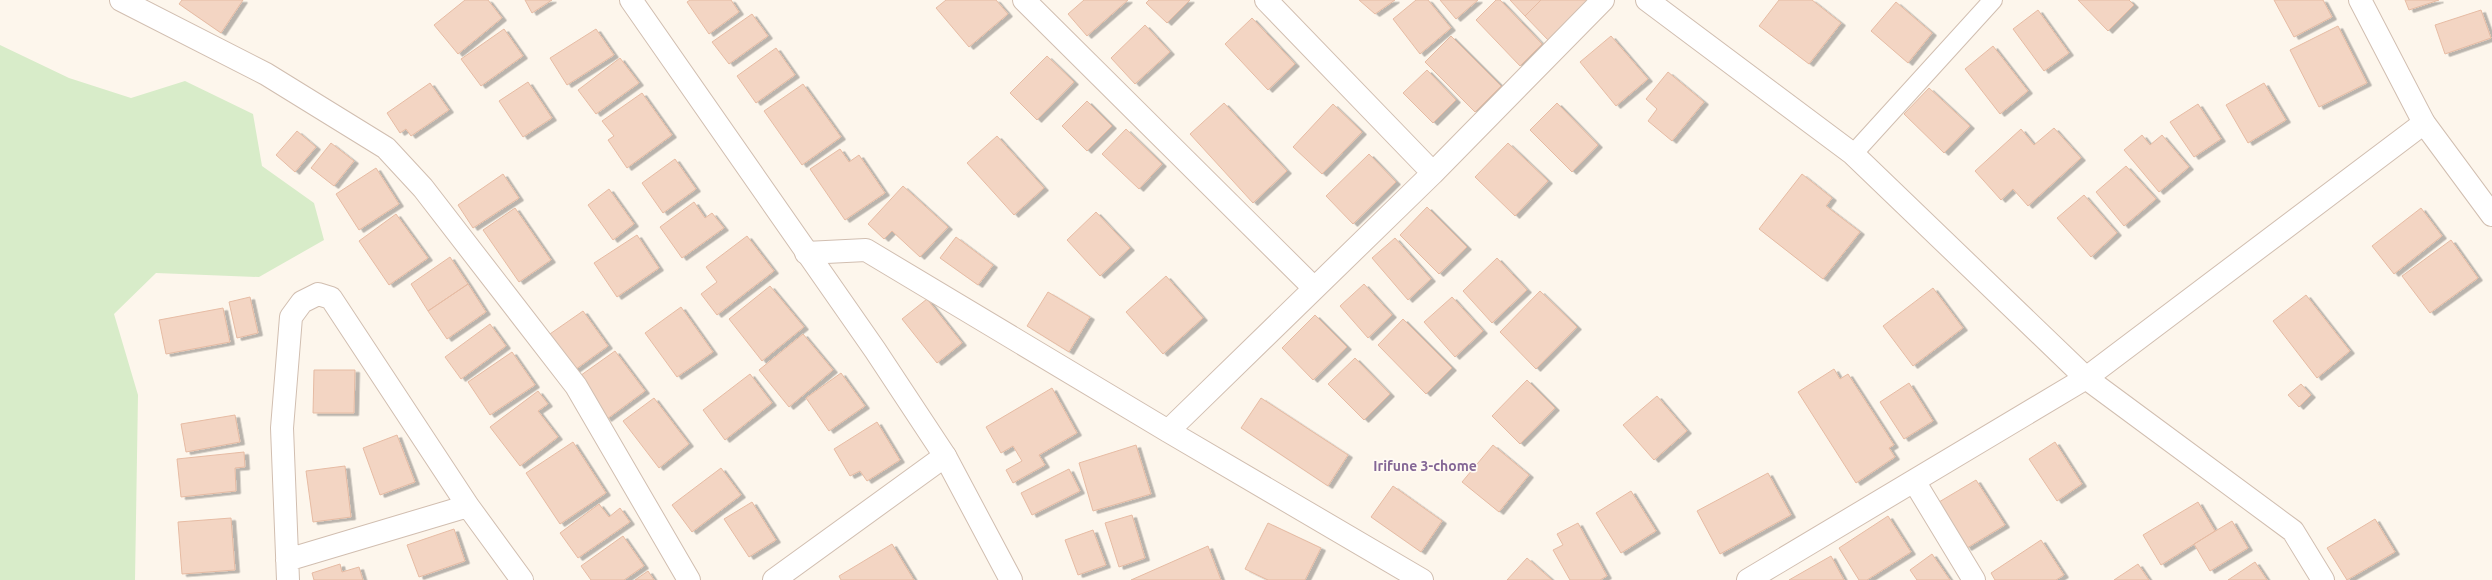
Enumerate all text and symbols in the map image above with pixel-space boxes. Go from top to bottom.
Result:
district label: Irifune 3-chome [1373,458,1477,474]

